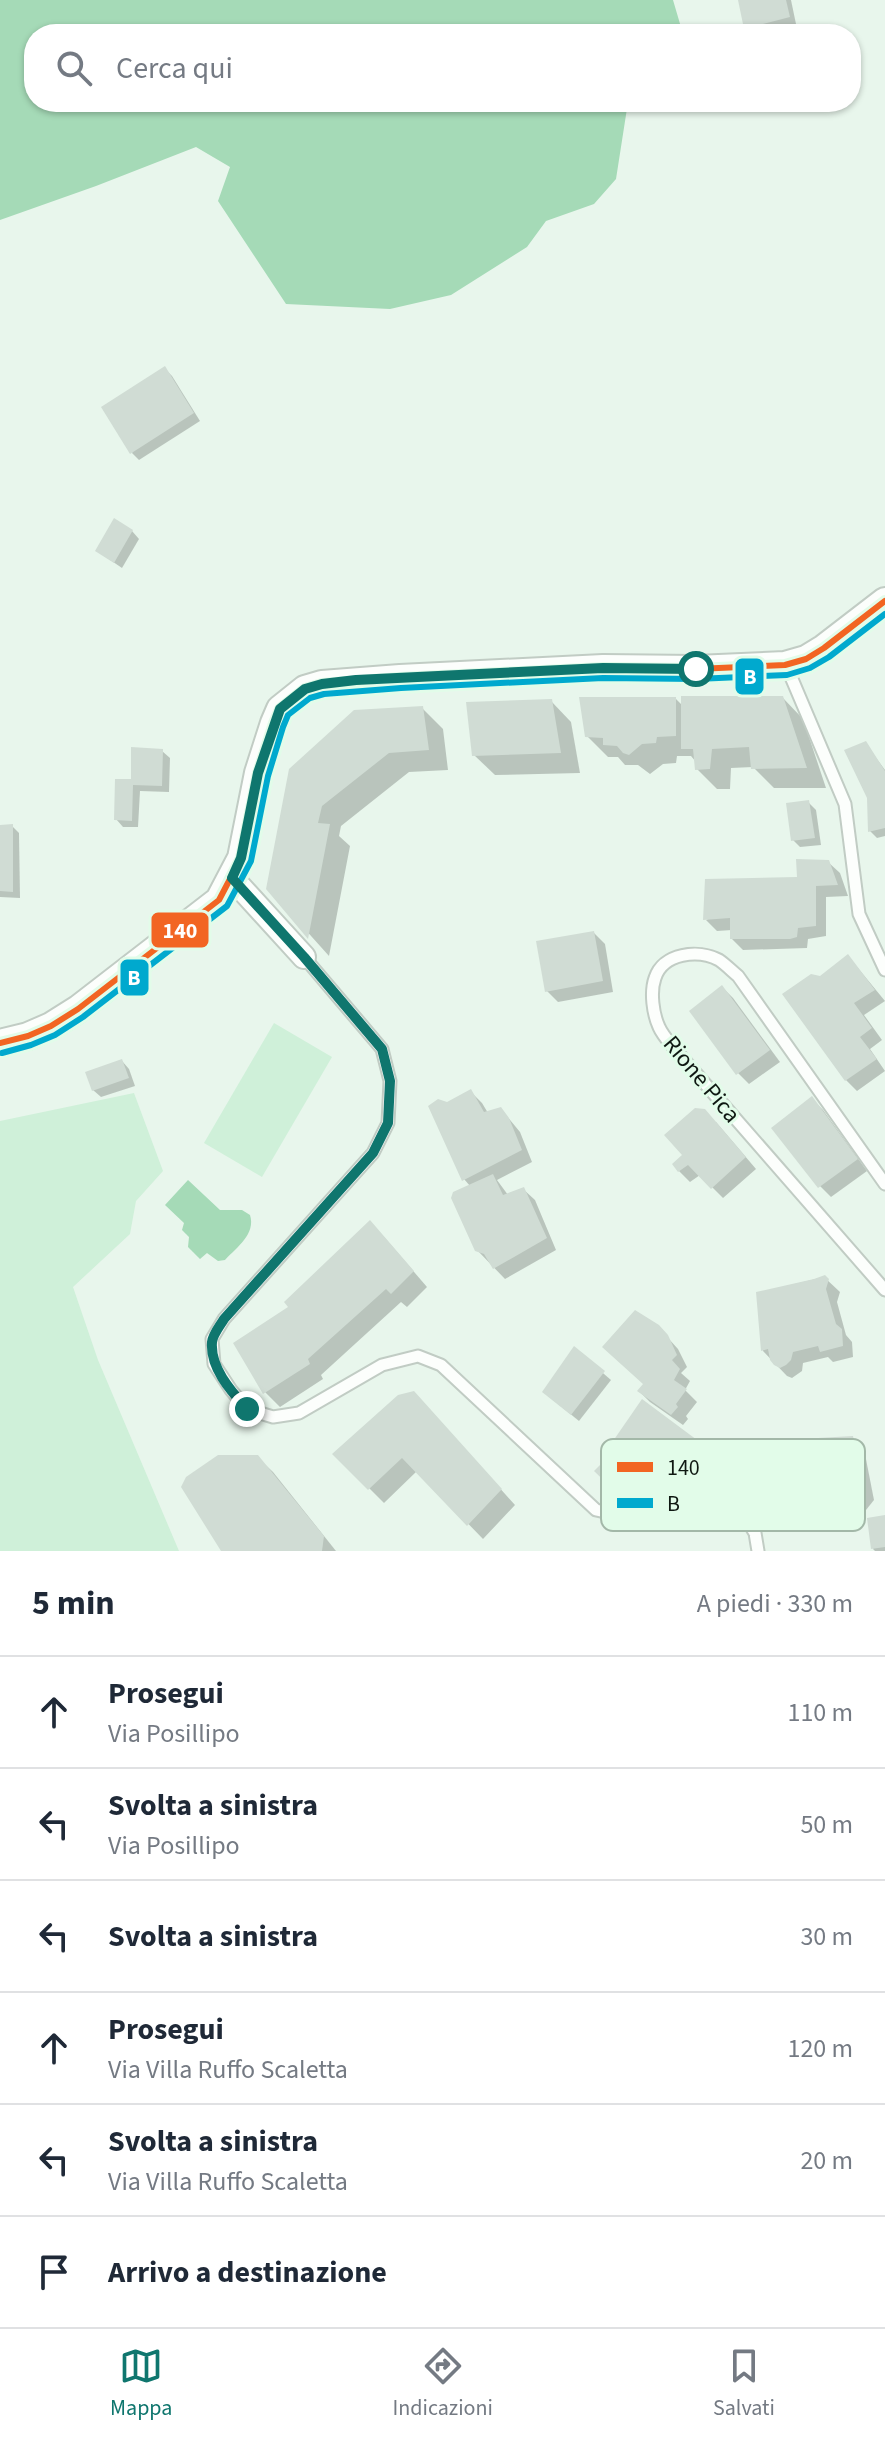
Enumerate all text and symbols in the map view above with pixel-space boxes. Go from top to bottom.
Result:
search box [24,24,861,112]
icon: search [52,46,96,90]
text: Cerca qui [116,47,233,90]
route start [678,651,714,687]
line badge: B [734,657,765,696]
text: B [743,661,757,693]
line badge: 140 [150,911,210,949]
text: 140 [163,915,197,947]
line badge: B [119,958,150,997]
text: B [127,962,141,994]
street label: Rione Pica [655,1028,749,1131]
route end [229,1391,265,1427]
legend [601,1439,865,1531]
text: 140 [667,1452,700,1484]
text: B [667,1488,680,1520]
text: 5 min [32,1579,115,1628]
text: A piedi · 330 m [697,1585,853,1622]
text: Prosegui [108,1672,224,1715]
icon: ahead [32,1690,76,1734]
text: 110 m [787,1694,853,1731]
text: Via Posillipo [108,1715,240,1752]
text: Svolta a sinistra [108,1784,318,1827]
icon: left [32,1802,76,1846]
text: 50 m [800,1806,853,1843]
text: Via Posillipo [108,1827,240,1864]
icon: left [32,1914,76,1958]
text: Svolta a sinistra [108,1915,318,1958]
text: 30 m [800,1918,853,1955]
text: Prosegui [108,2008,224,2051]
icon: ahead [32,2026,76,2070]
text: 120 m [787,2030,853,2067]
text: Via Villa Ruffo Scaletta [108,2051,348,2088]
text: Svolta a sinistra [108,2120,318,2163]
icon: left [32,2138,76,2182]
text: 20 m [800,2142,853,2179]
text: Via Villa Ruffo Scaletta [108,2163,348,2200]
icon: arrive [32,2250,76,2294]
text: Arrivo a destinazione [108,2251,387,2294]
tab: Mappa [110,2344,172,2424]
tab: Indicazioni [392,2344,493,2424]
tab: Salvati [713,2344,775,2424]

